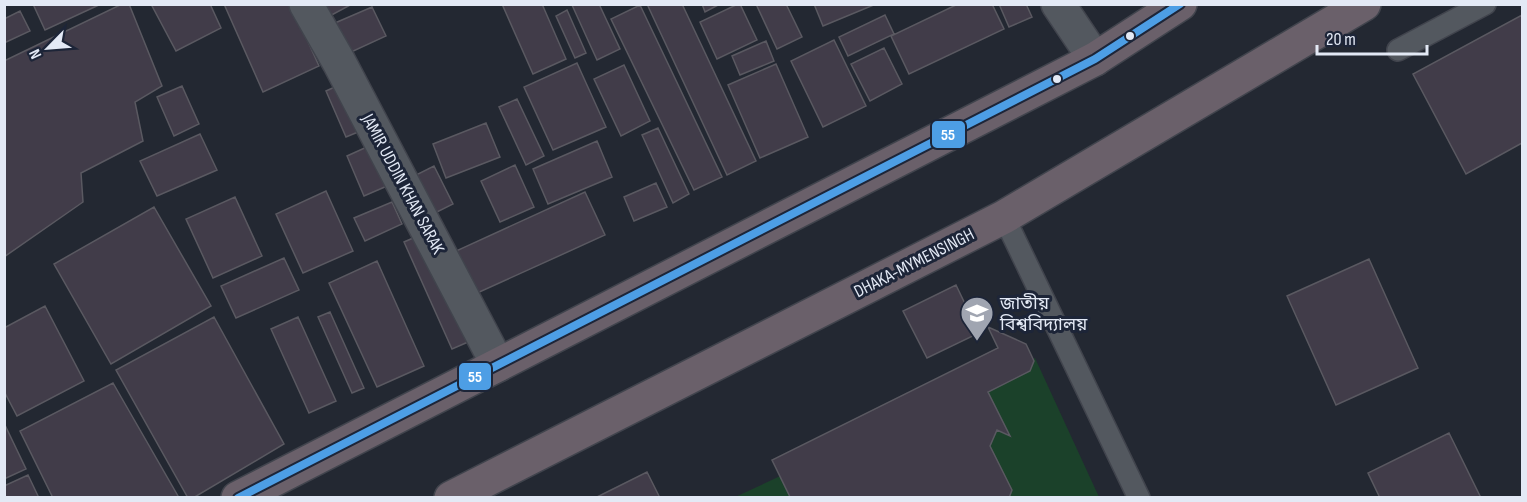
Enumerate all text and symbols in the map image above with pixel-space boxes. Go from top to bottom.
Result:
north arrow [18,18,78,78]
scale bar [1317,18,1426,56]
text: 20 m [1326,29,1356,50]
unlabelled marker [1124,30,1136,42]
text: N [25,46,46,62]
unlabelled marker [1051,73,1063,85]
street label: JAMIR UDDIN KHAN SARAK [357,109,449,258]
line badge: 55 [931,120,966,149]
text: 55 [941,126,955,145]
street label: DHAKA-MYMENSINGH [850,224,978,302]
place label: জাতীয় বিশ্ববিদ্যালয় [999,293,1088,335]
school or university icon: জাতীয় বিশ্ববিদ্যালয় [959,295,995,342]
line badge: 55 [458,362,492,391]
text: 55 [468,368,482,387]

